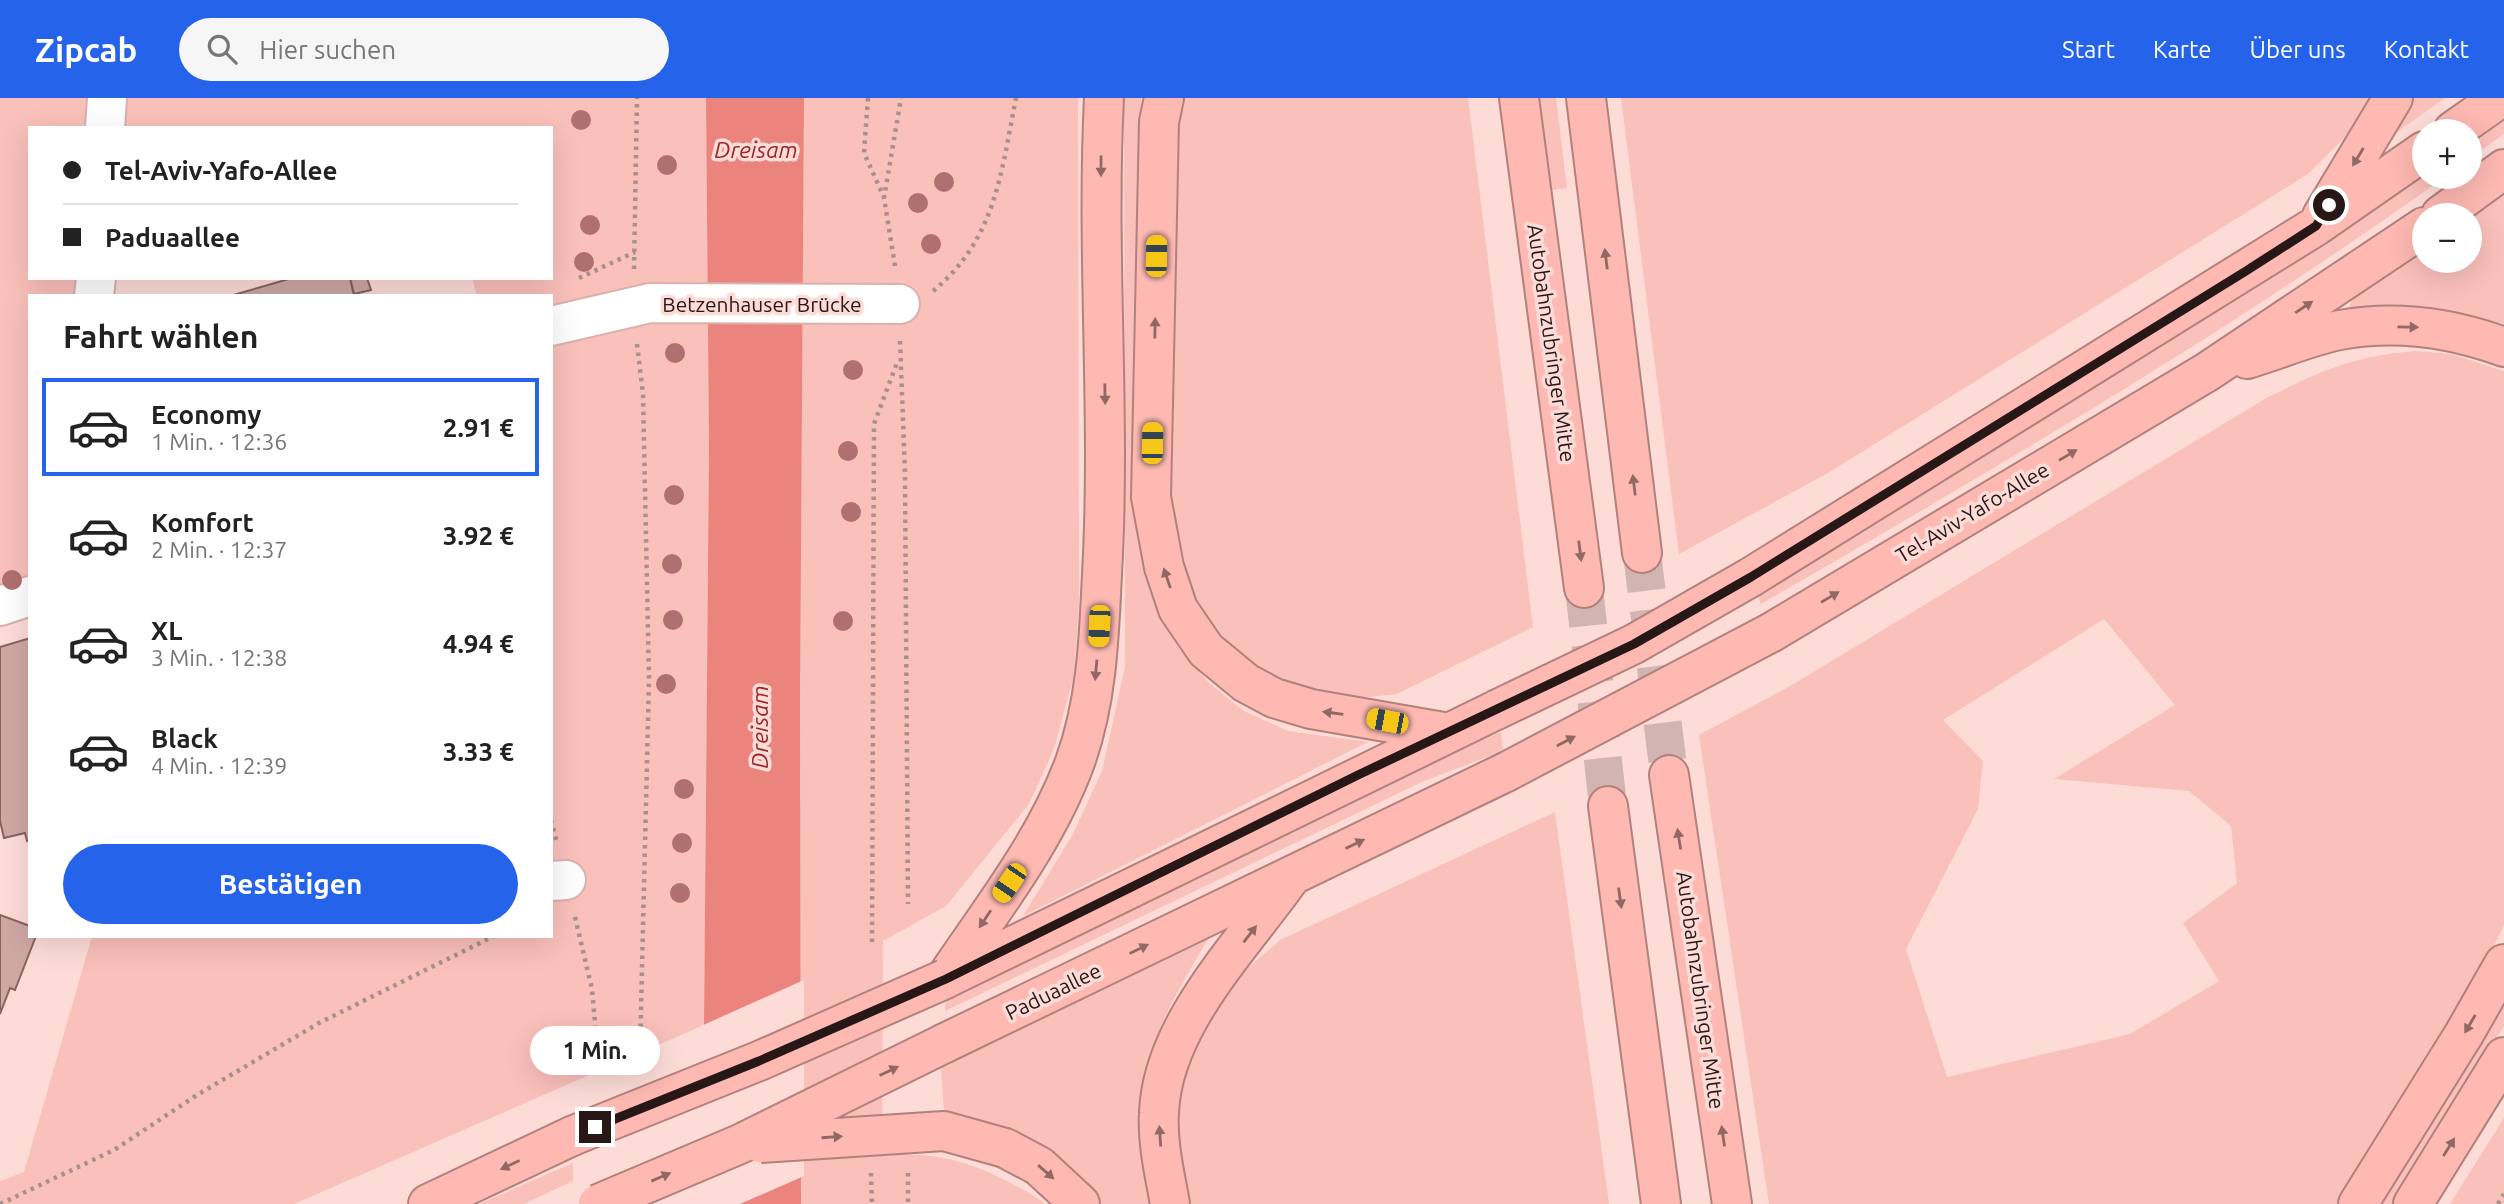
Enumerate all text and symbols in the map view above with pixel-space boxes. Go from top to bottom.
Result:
search box [179,18,669,81]
icon: search [203,30,241,68]
text: Zipcab [35,31,137,68]
text: Hier suchen [259,35,396,64]
text: Start [2062,36,2115,63]
text: Karte [2153,36,2212,63]
text: Über uns [2250,36,2346,63]
text: Kontakt [2384,36,2469,63]
map controls [2412,119,2482,273]
button: + [2412,119,2482,189]
water label: Dreisam [714,137,798,162]
one-way arrow [2351,147,2364,166]
one-way arrow [1095,155,1107,177]
text: Tel-Aviv-Yafo-Allee [105,156,337,185]
route start [2313,189,2345,221]
button: − [2412,203,2482,273]
street label: Autobahnzubringer Mitte [1523,222,1581,464]
text: Paduaallee [105,223,240,252]
car [1146,235,1167,277]
one-way arrow [1600,248,1611,270]
street label: Betzenhauser Brücke [662,292,862,316]
one-way arrow [2295,301,2314,314]
one-way arrow [1149,316,1160,338]
text: Fahrt wählen [63,318,258,354]
one-way arrow [2397,321,2419,333]
one-way arrow [1099,383,1111,405]
icon: car [67,396,130,459]
text: Economy [151,400,261,429]
text: 2.91 € [443,413,514,442]
car [1142,422,1163,464]
text: 1 Min. · 12:36 [151,429,287,454]
one-way arrow [2058,449,2077,462]
street label: Tel-Aviv-Yafo-Allee [1891,457,2053,567]
one-way arrow [1628,474,1639,496]
icon: car [67,504,130,567]
text: Komfort [151,508,254,537]
text: 3.92 € [443,521,514,550]
text: 2 Min. · 12:37 [151,537,287,562]
one-way arrow [1574,540,1585,562]
one-way arrow [1161,567,1172,588]
one-way arrow [1821,591,1840,603]
car [1088,604,1111,648]
icon: car [67,612,130,675]
text: XL [151,616,182,645]
text: 4.94 € [443,629,514,658]
text: 3 Min. · 12:38 [151,645,287,670]
one-way arrow [1090,659,1101,681]
water label: Dreisam [747,685,772,769]
one-way arrow [1322,707,1344,718]
car [1365,707,1410,735]
icon: car [67,720,130,783]
text: Black [151,724,218,753]
one-way arrow [1556,735,1576,746]
text: 3.33 € [443,737,514,766]
text: 4 Min. · 12:39 [151,753,287,778]
one-way arrow [1673,827,1684,849]
one-way arrow [1345,839,1365,850]
button: Bestätigen [63,844,518,924]
car [989,860,1030,906]
street label: Autobahnzubringer Mitte [1672,869,1730,1111]
one-way arrow [1615,887,1626,909]
one-way arrow [979,910,992,929]
one-way arrow [1242,926,1257,944]
one-way arrow [1129,943,1149,955]
street label: Paduaallee [1001,958,1105,1024]
one-way arrow [2464,1014,2476,1033]
callout: 1 Min. [530,1026,660,1074]
text: 1 Min. [563,1038,627,1063]
one-way arrow [879,1065,899,1076]
route end [579,1111,611,1143]
one-way arrow [1154,1125,1165,1147]
one-way arrow [1717,1125,1728,1147]
one-way arrow [822,1131,844,1142]
one-way arrow [2443,1137,2456,1156]
one-way arrow [500,1160,520,1171]
one-way arrow [1037,1164,1054,1179]
one-way arrow [651,1172,672,1183]

